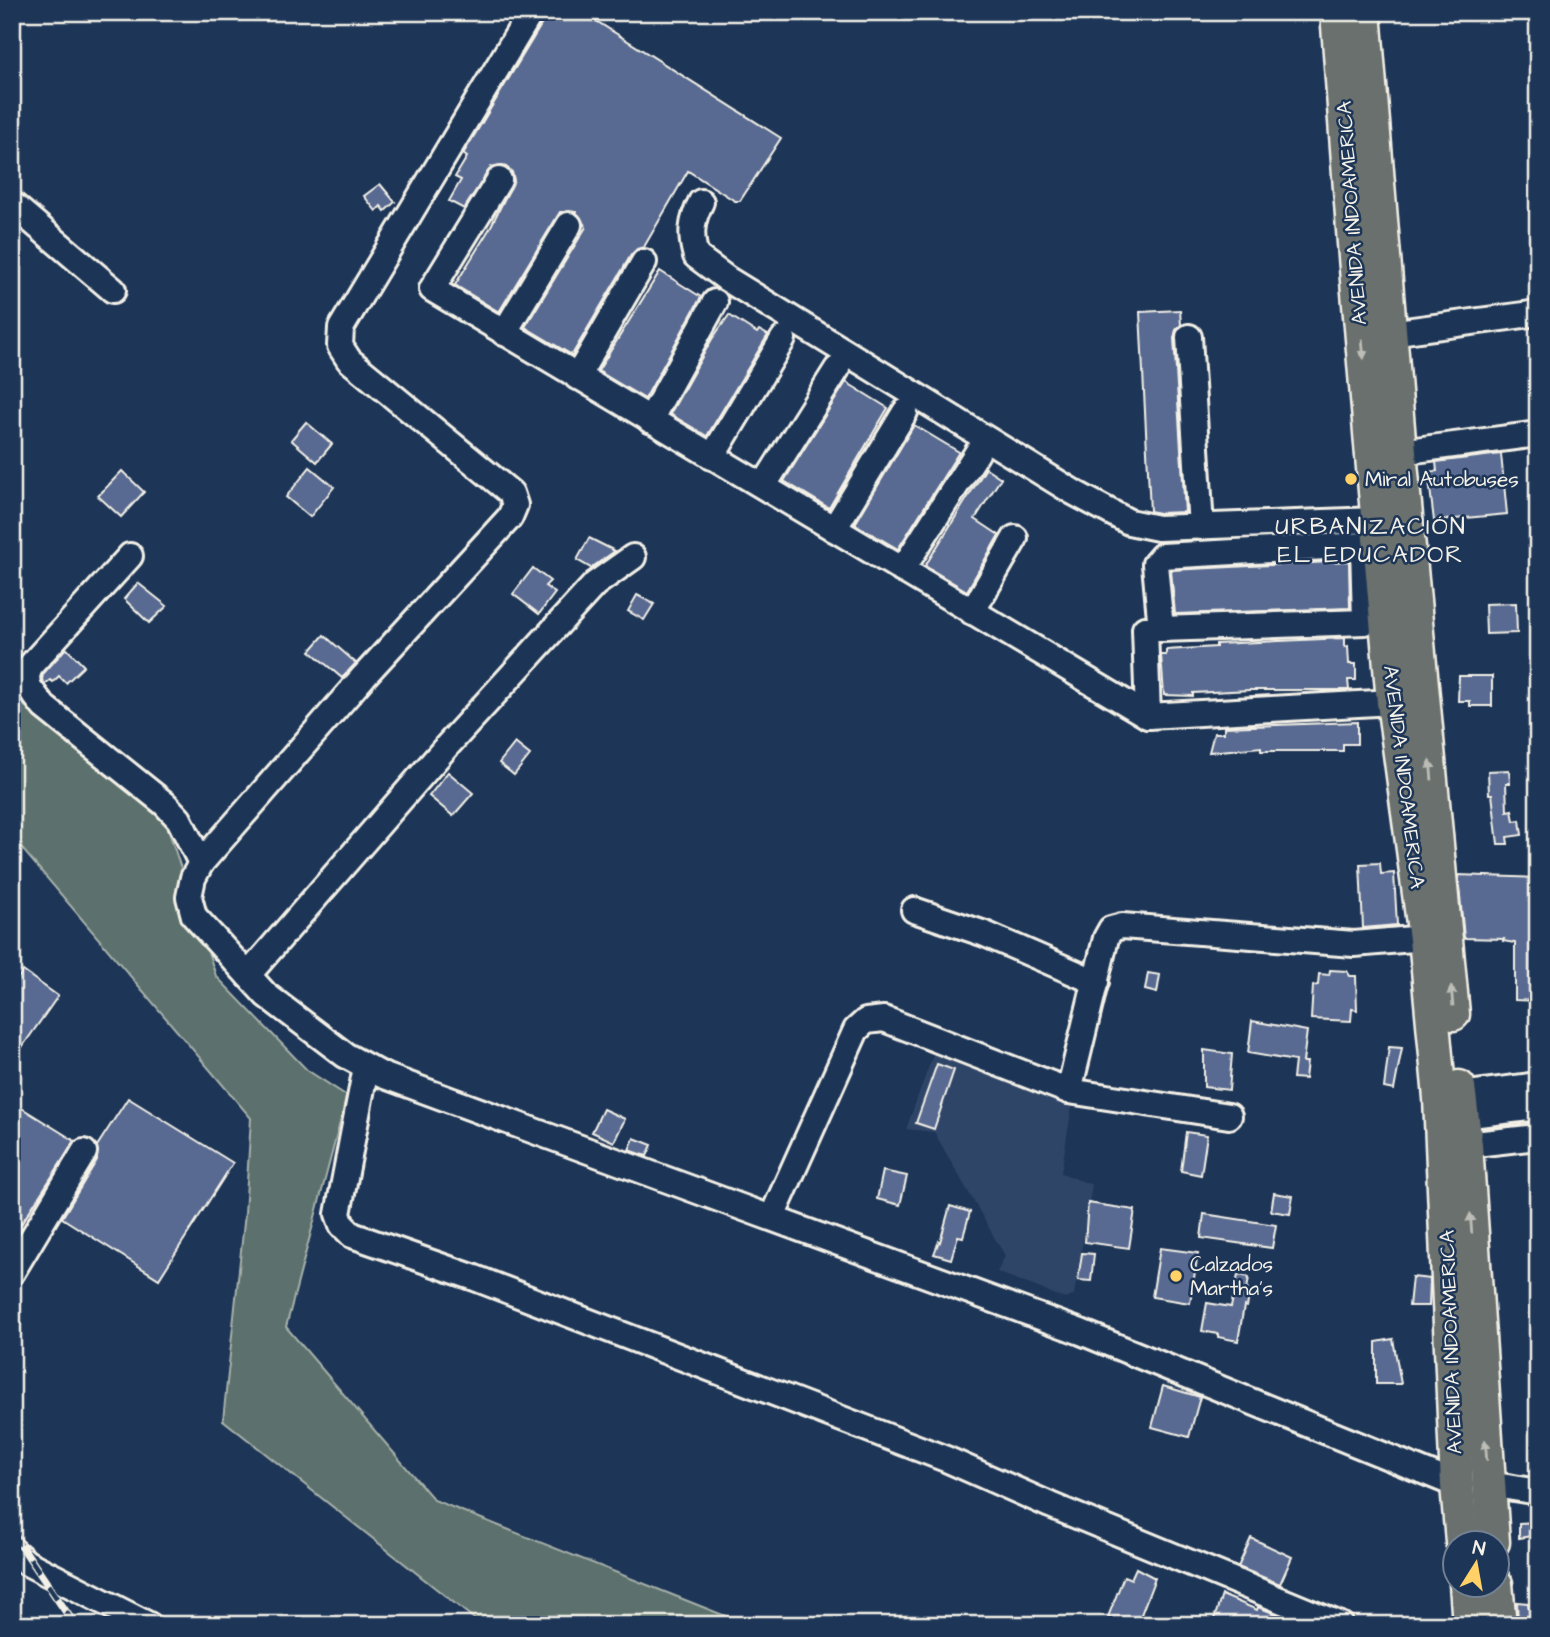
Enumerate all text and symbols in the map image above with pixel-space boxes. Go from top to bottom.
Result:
street label: AVENIDA INDOAMERICA [1330,99,1374,326]
one-way arrow [1358,338,1369,360]
place label: Miral Autobuses [1365,465,1519,494]
marker: Miral Autobuses [1343,471,1359,487]
district label: URBANIZACIÓN EL EDUCADOR [1275,510,1467,572]
street label: AVENIDA INDOAMERICA [1376,664,1432,891]
one-way arrow [1425,759,1436,781]
one-way arrow [1446,985,1457,1007]
one-way arrow [1465,1212,1476,1234]
street label: AVENIDA INDOAMERICA [1433,1229,1469,1455]
place label: Calzados Martha’s [1190,1250,1273,1303]
marker: Calzados Martha’s [1168,1268,1184,1284]
one-way arrow [1480,1439,1491,1461]
north arrow [1442,1528,1512,1598]
text: N [1471,1534,1487,1563]

